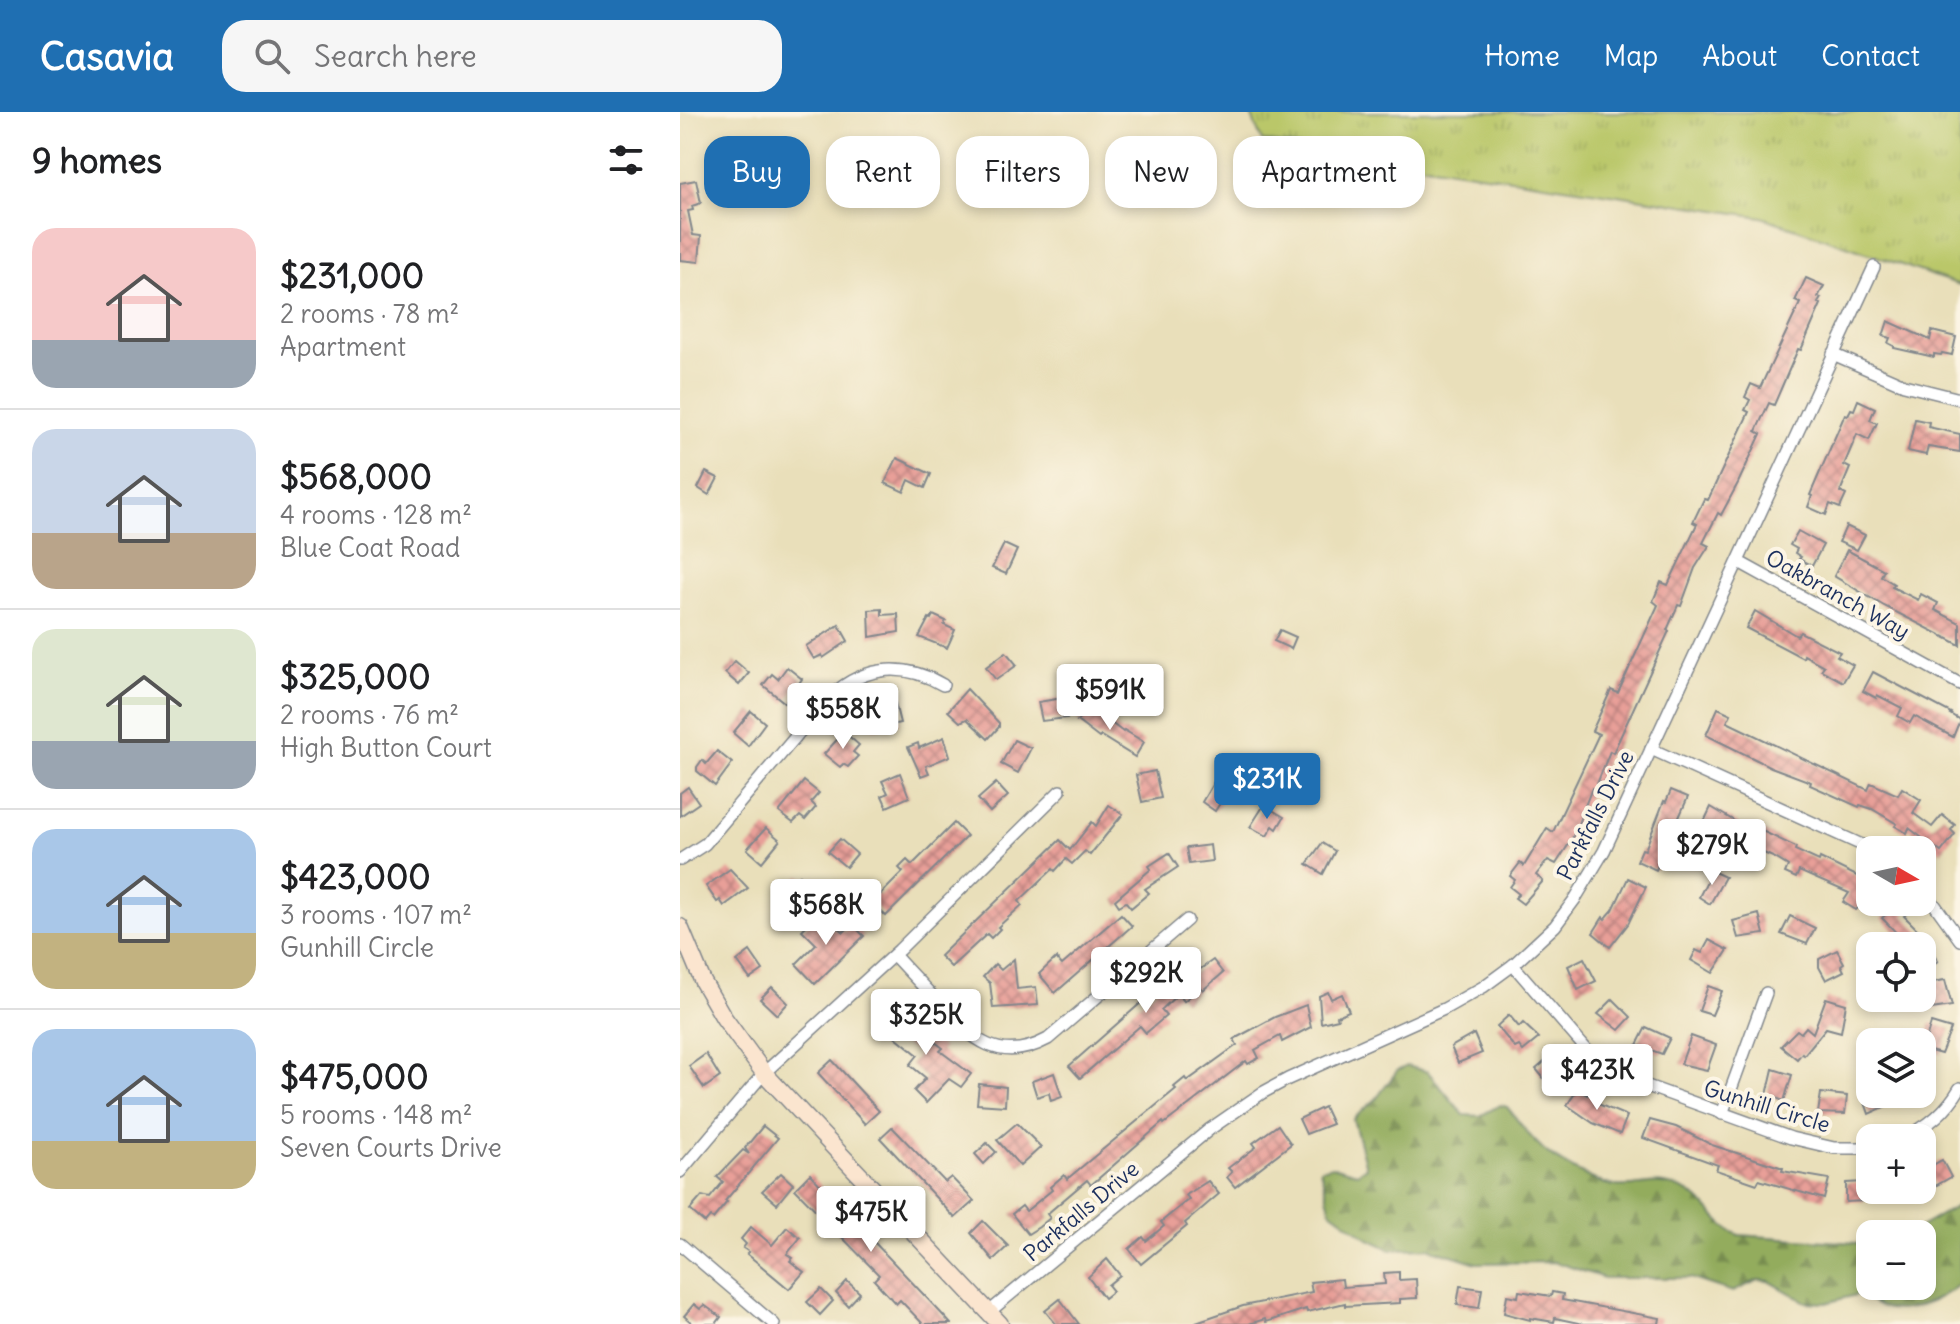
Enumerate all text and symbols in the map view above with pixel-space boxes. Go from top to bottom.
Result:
search box [222,20,782,92]
text: Casavia [40,33,174,80]
icon: search [250,34,294,78]
text: Search here [314,37,477,75]
text: Home [1484,38,1560,74]
text: Map [1604,38,1658,74]
text: About [1702,38,1777,74]
text: Contact [1821,38,1920,74]
chip: Buy [704,136,810,208]
chip: Rent [826,136,940,208]
chip: Filters [956,136,1089,208]
chip: New [1105,136,1217,208]
chip: Apartment [1233,136,1425,208]
icon: filters [604,138,648,182]
text: 9 homes [32,139,162,182]
text: $231,000 [280,254,424,297]
icon: home [96,260,192,356]
text: 2 rooms · 78 m² [280,297,459,330]
text: Apartment [280,330,406,363]
text: $568,000 [280,455,432,498]
icon: home [96,461,192,557]
text: 4 rooms · 128 m² [280,498,472,531]
text: Blue Coat Road [280,531,460,564]
street label: Oakbranch Way [1761,543,1915,645]
text: $325,000 [280,655,431,698]
icon: home [96,661,192,757]
pin: $591K [1054,664,1166,732]
text: $591K [1075,673,1145,706]
pin: $558K [787,683,899,751]
text: $558K [805,692,881,725]
text: 2 rooms · 76 m² [280,698,459,731]
text: High Button Court [280,731,492,764]
street label: Parkfalls Drive [1550,745,1640,885]
pin: $231K [1211,753,1323,821]
text: $231K [1232,762,1302,795]
pin: $279K [1656,819,1768,887]
text: $279K [1676,828,1748,861]
north arrow [1856,836,1936,916]
map controls [1856,836,1936,1300]
text: $423,000 [280,855,431,898]
icon: home [96,861,192,957]
pin: $568K [770,879,882,947]
text: $568K [788,888,864,921]
text: 3 rooms · 107 m² [280,898,472,931]
text: Gunhill Circle [280,931,434,964]
button: locate [1856,932,1936,1012]
pin: $292K [1090,947,1202,1015]
text: $292K [1109,956,1183,989]
pin: $325K [870,989,982,1057]
text: $325K [889,998,963,1031]
button: layers [1856,1028,1936,1108]
pin: $423K [1541,1044,1653,1112]
text: $423K [1560,1053,1634,1086]
text: $475,000 [280,1055,429,1098]
icon: home [96,1061,192,1157]
street label: Gunhill Circle [1701,1074,1833,1138]
text: 5 rooms · 148 m² [280,1098,473,1131]
button: + [1856,1124,1936,1204]
text: Seven Courts Drive [280,1131,502,1164]
street label: Parkfalls Drive [1018,1155,1144,1267]
pin: $475K [815,1186,927,1254]
text: $475K [835,1195,907,1228]
button: − [1856,1220,1936,1300]

